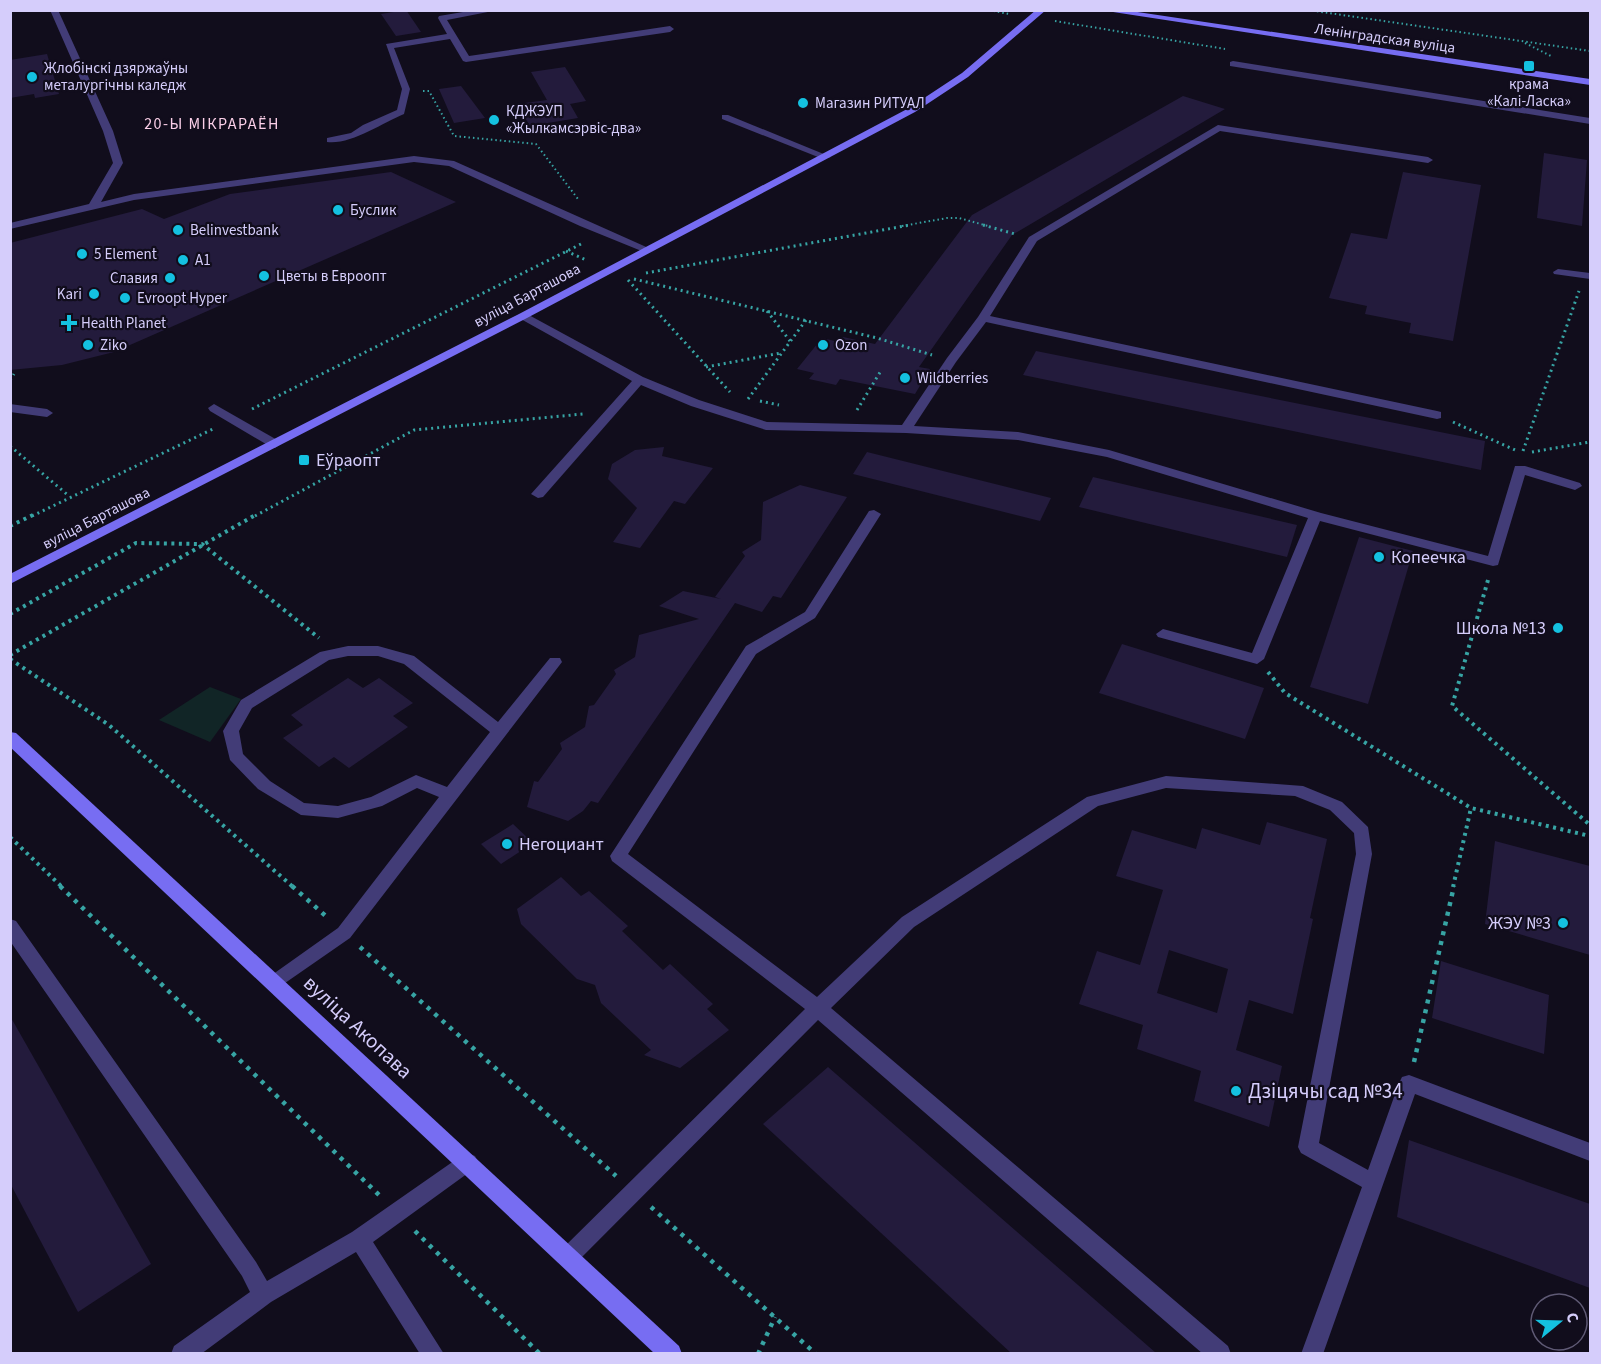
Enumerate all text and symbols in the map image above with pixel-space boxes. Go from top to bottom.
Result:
street label: Ленінградская вуліца [1313,18,1457,59]
place label: Жлобінскі дзяржаўны металургічны каледж [44,58,188,96]
marker: крама «Калі-Ласка» [1522,59,1536,73]
marker: Жлобінскі дзяржаўны металургічны каледж [25,70,39,84]
place label: крама «Калі-Ласка» [1487,74,1571,112]
place label: Магазин РИТУАЛ [815,93,925,114]
marker: Магазин РИТУАЛ [796,96,810,110]
place label: КДЖЭУП «Жылкамсэрвіс-два» [506,101,641,139]
district label: 20-Ы МІКРАРАЁН [144,113,280,135]
marker: КДЖЭУП «Жылкамсэрвіс-два» [487,113,501,127]
place label: Буслик [350,200,397,221]
marker: Буслик [331,203,345,217]
place label: Belinvestbank [190,220,279,241]
marker: Belinvestbank [171,223,185,237]
place label: 5 Element [94,244,157,265]
marker: 5 Element [75,247,89,261]
place label: A1 [195,250,211,271]
marker: A1 [176,253,190,267]
street label: вуліца Барташова [470,258,584,332]
place label: Цветы в Евроопт [276,266,387,287]
place label: Славия [110,268,158,289]
marker: Цветы в Евроопт [257,269,271,283]
marker: Славия [163,271,177,285]
place label: Kari [57,284,82,305]
marker: Kari [87,287,101,301]
place label: Evroopt Hyper [137,288,228,309]
marker: Evroopt Hyper [118,291,132,305]
place label: Health Planet [81,313,166,334]
marker: Health Planet [62,316,76,330]
place label: Ziko [100,335,127,356]
place label: Ozon [835,335,867,356]
marker: Ziko [81,338,95,352]
marker: Ozon [816,338,830,352]
place label: Wildberries [917,368,988,389]
marker: Wildberries [898,371,912,385]
place label: Еўраопт [316,448,381,473]
marker: Еўраопт [297,453,311,467]
street label: вуліца Барташова [39,482,154,555]
place label: Копеечка [1391,545,1466,570]
marker: Копеечка [1372,550,1386,564]
place label: Школа №13 [1456,616,1546,641]
marker: Школа №13 [1551,621,1565,635]
place label: Негоциант [519,832,604,857]
marker: Негоциант [500,837,514,851]
place label: ЖЭУ №3 [1488,911,1551,936]
marker: ЖЭУ №3 [1556,916,1570,930]
street label: вуліца Акопава [297,968,419,1086]
place label: Дзіцячы сад №34 [1248,1076,1403,1106]
marker: Дзіцячы сад №34 [1229,1084,1243,1098]
north arrow [1529,1292,1589,1352]
text: С [1560,1309,1584,1325]

